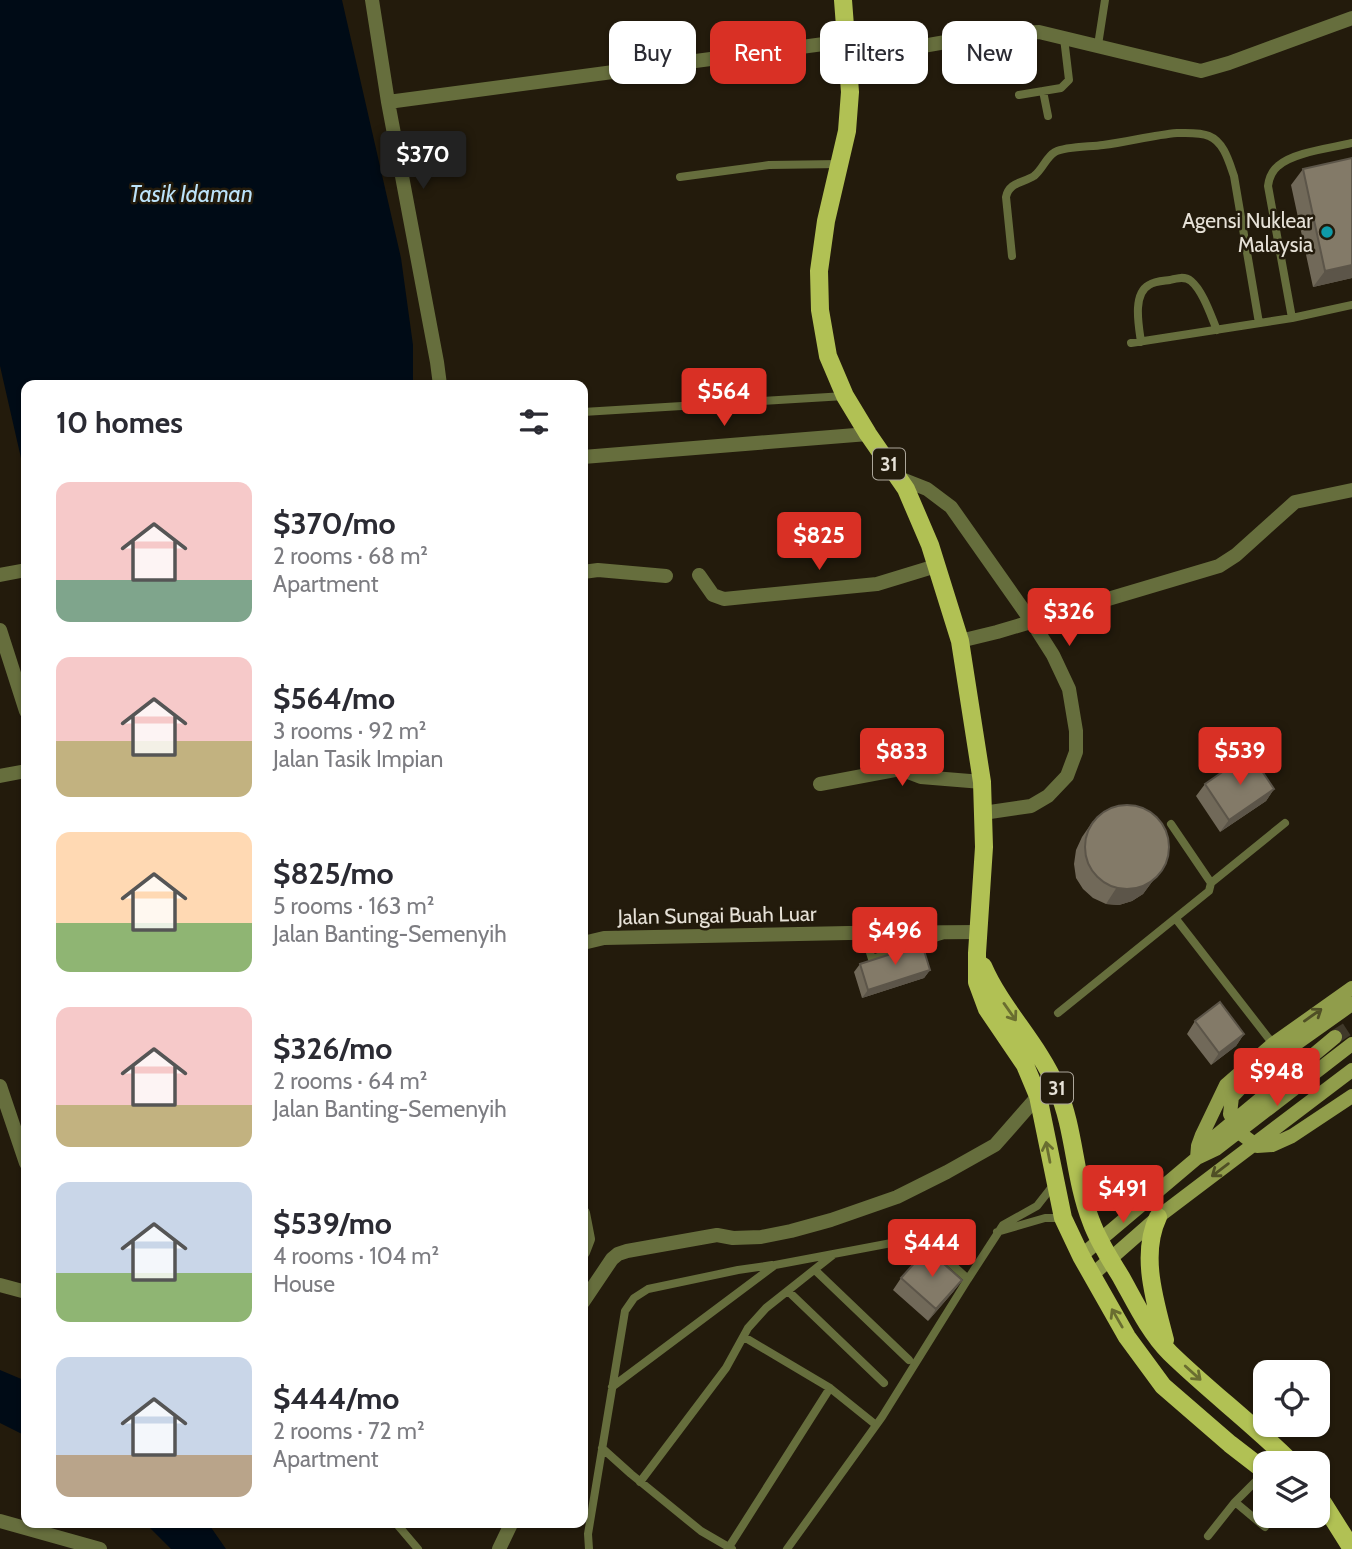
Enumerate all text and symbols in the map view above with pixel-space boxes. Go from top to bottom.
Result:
chip: Buy [609,21,696,84]
chip: Rent [710,21,806,84]
chip: Filters [820,21,928,84]
chip: New [942,21,1037,84]
pin: $370 [382,132,464,191]
text: $370 [396,140,450,168]
water label: Tasik Idaman [129,180,253,208]
place label: Agensi Nuklear Malaysia [1182,208,1313,257]
marker: Agensi Nuklear Malaysia [1319,224,1335,240]
pin: $564 [683,368,765,428]
text: $564 [698,377,750,405]
icon: filters [515,403,553,441]
text: 10 homes [56,404,183,441]
road number: 31 [873,449,905,480]
text: $370/mo [273,505,396,542]
icon: home [112,510,196,594]
pin: $825 [778,512,860,572]
text: $825 [793,521,845,549]
text: 2 rooms · 68 m² [273,542,428,570]
text: Apartment [273,570,378,598]
pin: $326 [1028,588,1110,648]
text: $326 [1044,597,1094,625]
text: $564/mo [273,680,395,717]
icon: home [112,685,196,769]
text: 3 rooms · 92 m² [273,717,427,745]
pin: $833 [861,728,943,788]
pin: $539 [1199,728,1281,787]
text: $539 [1214,736,1266,764]
text: $833 [876,737,928,765]
text: Jalan Tasik Impian [273,745,443,773]
text: $825/mo [273,855,394,892]
icon: home [112,860,196,944]
text: 5 rooms · 163 m² [273,892,434,920]
street label: Jalan Sungai Buah Luar [616,901,817,929]
pin: $496 [854,908,936,967]
text: $496 [868,916,922,944]
text: Jalan Banting-Semenyih [273,920,507,948]
one-way arrow [1003,1002,1017,1021]
one-way arrow [1303,1008,1322,1022]
text: $326/mo [273,1030,392,1067]
icon: home [112,1035,196,1119]
pin: $948 [1236,1048,1318,1108]
text: $948 [1250,1057,1304,1085]
text: 2 rooms · 64 m² [273,1067,427,1095]
road number: 31 [1041,1072,1073,1104]
text: Jalan Banting-Semenyih [273,1095,507,1123]
one-way arrow [1041,1141,1055,1164]
one-way arrow [1211,1163,1229,1178]
pin: $491 [1082,1166,1164,1225]
text: $491 [1098,1174,1148,1202]
text: $539/mo [273,1205,392,1242]
icon: home [112,1210,196,1294]
pin: $444 [891,1220,973,1279]
text: $444 [904,1228,960,1256]
text: 4 rooms · 104 m² [273,1242,439,1270]
text: House [273,1270,335,1298]
one-way arrow [1109,1309,1123,1329]
map controls [1253,1360,1330,1528]
button: locate [1253,1360,1330,1437]
one-way arrow [1184,1365,1202,1381]
text: $444/mo [273,1380,399,1417]
icon: home [112,1385,196,1469]
text: 2 rooms · 72 m² [273,1417,425,1445]
text: Apartment [273,1445,378,1473]
button: layers [1253,1451,1330,1528]

